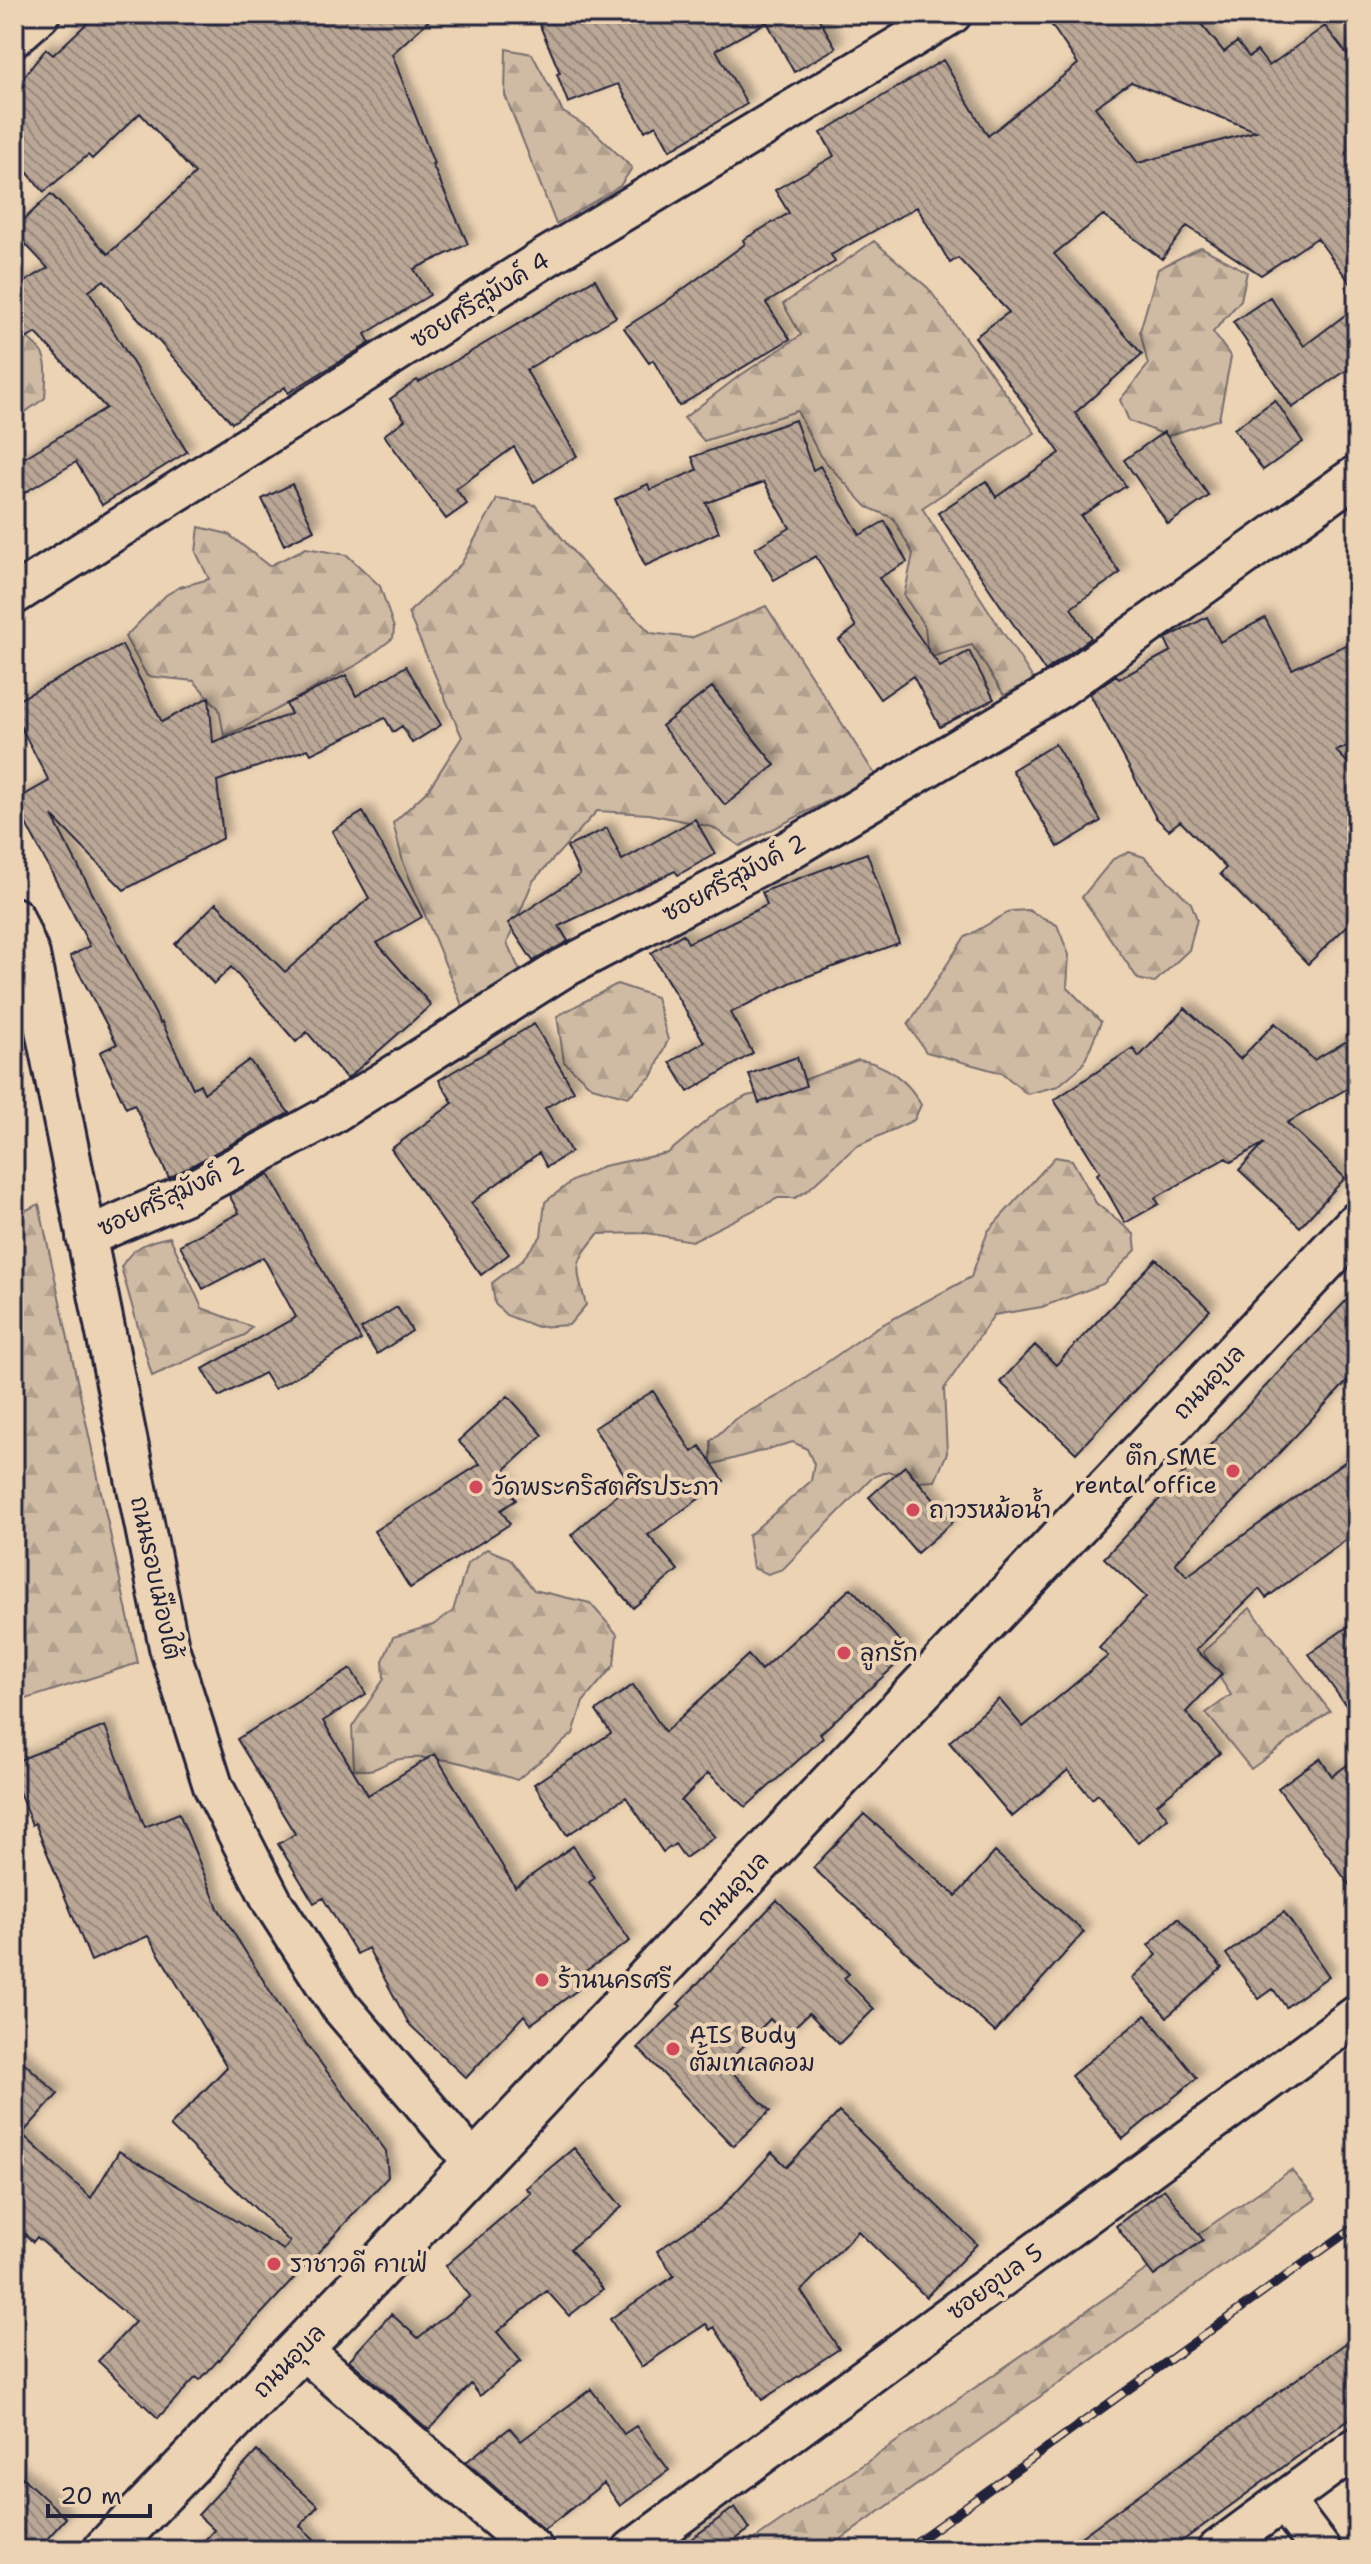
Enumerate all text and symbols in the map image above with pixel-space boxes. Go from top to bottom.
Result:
street label: ซอยศรีสุมังค์ 4 [404,244,557,357]
street label: ซอยศรีสุมังค์ 2 [657,827,812,931]
street label: ซอยศรีสุมังค์ 2 [92,1148,250,1246]
street label: ถนนอุบล [1166,1338,1253,1428]
place label: ตึก SME rental office [1074,1441,1217,1501]
marker: ตึก SME rental office [1224,1462,1242,1480]
place label: วัดพระคริสตศิรประภา [492,1471,719,1503]
marker: วัดพระคริสตศิรประภา [467,1478,485,1496]
place label: ถาวรหม้อน้ำ [929,1487,1051,1526]
street label: ถนนรอบเมืองใต้ [123,1493,189,1663]
marker: ถาวรหม้อน้ำ [904,1501,922,1519]
place label: ลูกรัก [860,1637,918,1671]
marker: ลูกรัก [835,1644,853,1662]
street label: ถนนอุบล [690,1845,777,1935]
place label: ร้านนครศรี [558,1964,672,1996]
marker: ร้านนครศรี [533,1971,551,1989]
place label: AIS Budy ตั้มเทเลคอม [689,2019,815,2079]
marker: AIS Budy ตั้มเทเลคอม [664,2040,682,2058]
street label: ซอยอุบล 5 [940,2236,1051,2329]
place label: ราชาวดี คาเฟ่ [290,2248,428,2280]
marker: ราชาวดี คาเฟ่ [265,2255,283,2273]
street label: ถนนอุบล [246,2317,334,2406]
scale bar [48,2468,150,2518]
text: 20 m [60,2480,122,2512]

